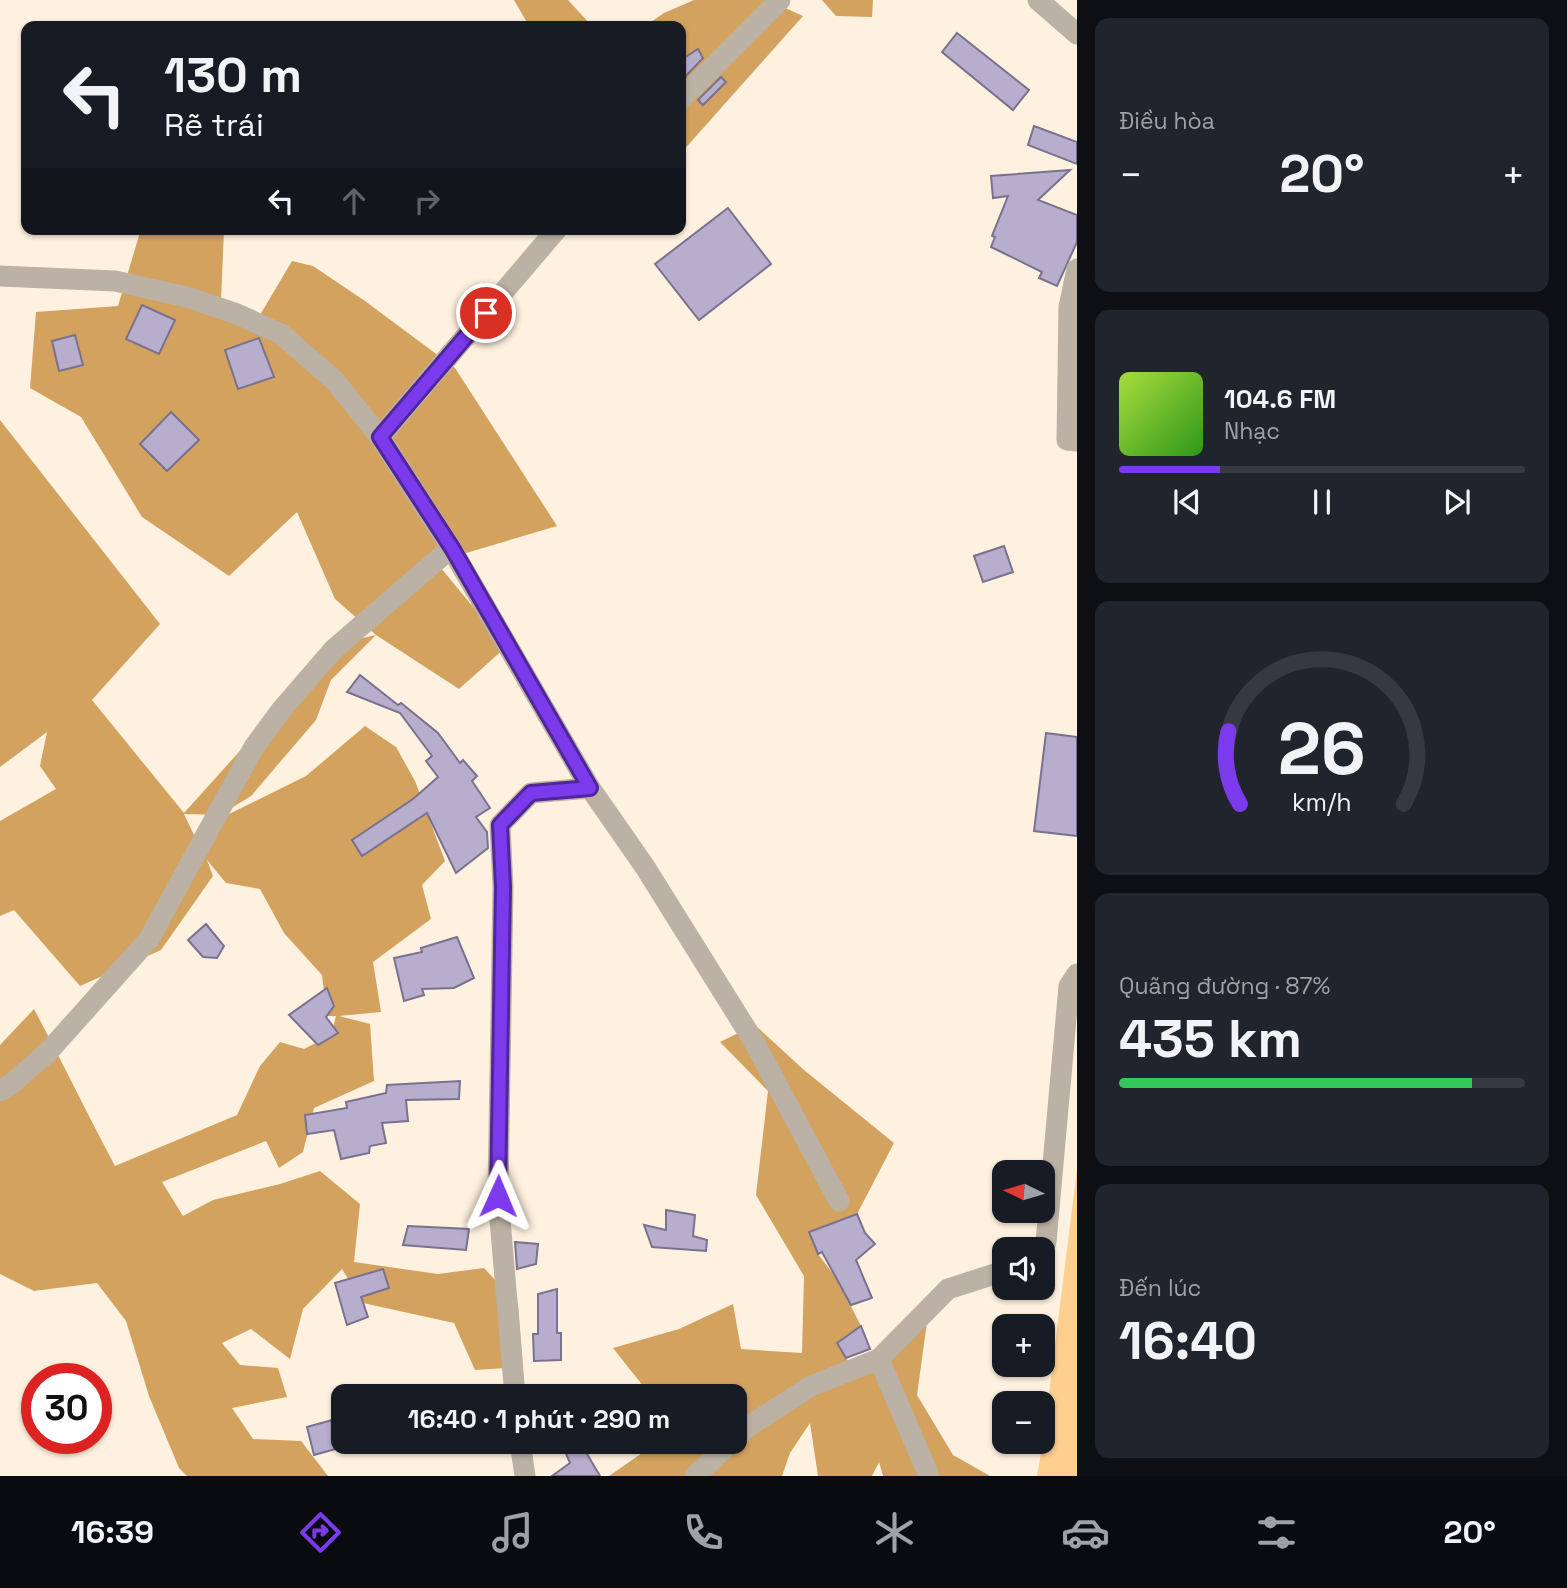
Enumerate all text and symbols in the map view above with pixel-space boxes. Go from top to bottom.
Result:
text: 130 m [164,44,302,106]
icon: left [49,49,140,140]
text: Rẽ trái [164,105,264,145]
text: Điều hòa [1119,106,1215,136]
text: 20° [1279,141,1365,207]
text: − [1119,151,1143,199]
text: + [1501,151,1525,199]
icon: left [262,182,300,220]
icon: ahead [335,182,373,220]
icon: right [408,182,446,220]
pin [456,283,516,343]
icon: arrive [467,294,505,332]
text: 104.6 FM [1224,382,1336,416]
text: Nhạc [1224,416,1280,446]
icon: previous [1168,483,1206,521]
icon: pause [1303,483,1341,521]
icon: next [1438,483,1476,521]
text: 26 [1278,702,1366,795]
text: km/h [1292,786,1352,818]
text: Quãng đường · 87% [1119,971,1330,1001]
text: 435 km [1119,1006,1302,1072]
position arrow [461,1159,535,1233]
north arrow [992,1160,1055,1223]
map controls [992,1160,1055,1454]
button: sound [992,1237,1055,1300]
text: Đến lúc [1119,1273,1201,1303]
text: 16:40 [1119,1308,1257,1374]
button: + [992,1314,1055,1377]
speed limit sign: 30 [21,1363,112,1454]
button: − [992,1391,1055,1454]
text: 16:40 · 1 phút · 290 m [408,1402,670,1436]
icon: directions [296,1508,345,1557]
icon: music [488,1508,537,1557]
icon: phone [679,1508,728,1557]
icon: climate [870,1508,919,1557]
icon: car [1061,1508,1110,1557]
icon: filters [1252,1508,1301,1557]
text: 16:39 [71,1512,154,1552]
text: 20° [1444,1512,1496,1552]

